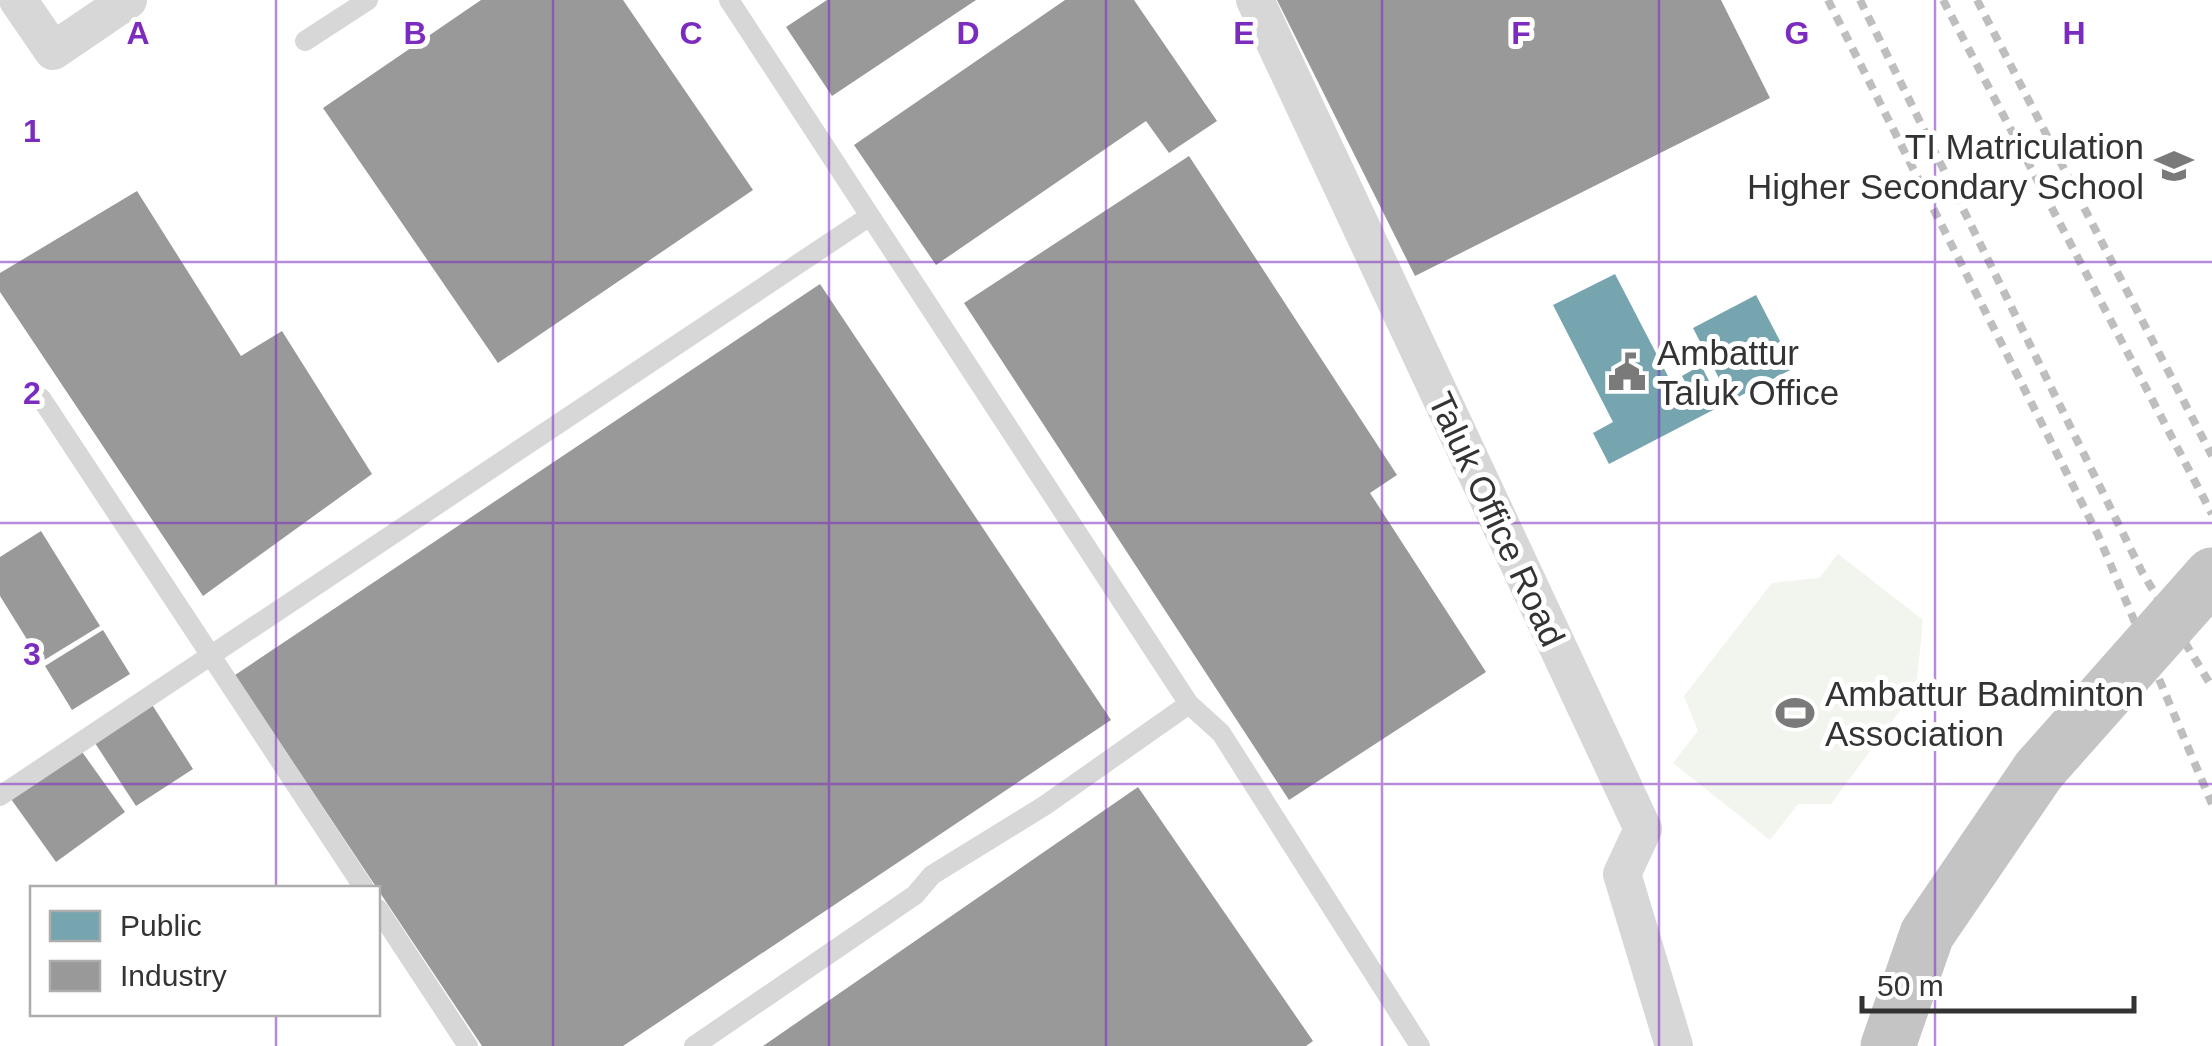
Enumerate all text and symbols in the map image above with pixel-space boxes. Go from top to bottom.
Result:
text: A [126,15,150,51]
text: B [403,15,427,51]
text: C [679,15,703,51]
text: D [956,15,980,51]
text: E [1233,15,1255,51]
text: F [1511,15,1531,51]
text: G [1785,15,1809,51]
text: H [2062,15,2086,51]
text: 1 [23,113,41,149]
place label: TI Matriculation Higher Secondary School [1747,127,2144,206]
school or university icon: TI Matriculation Higher Secondary School [2153,145,2195,187]
place label: Ambattur Taluk Office [1657,333,1839,412]
public building icon: Ambattur Taluk Office [1606,351,1648,393]
text: 2 [23,375,41,411]
street label: Taluk Office Road [1421,386,1573,652]
text: 3 [23,636,41,672]
place label: Ambattur Badminton Association [1825,674,2144,753]
sports icon: Ambattur Badminton Association [1774,692,1816,734]
legend [30,886,380,1016]
text: Public [120,909,202,942]
scale bar [1862,951,2134,1013]
text: Industry [120,959,227,992]
text: 50 m [1877,969,1944,1002]

